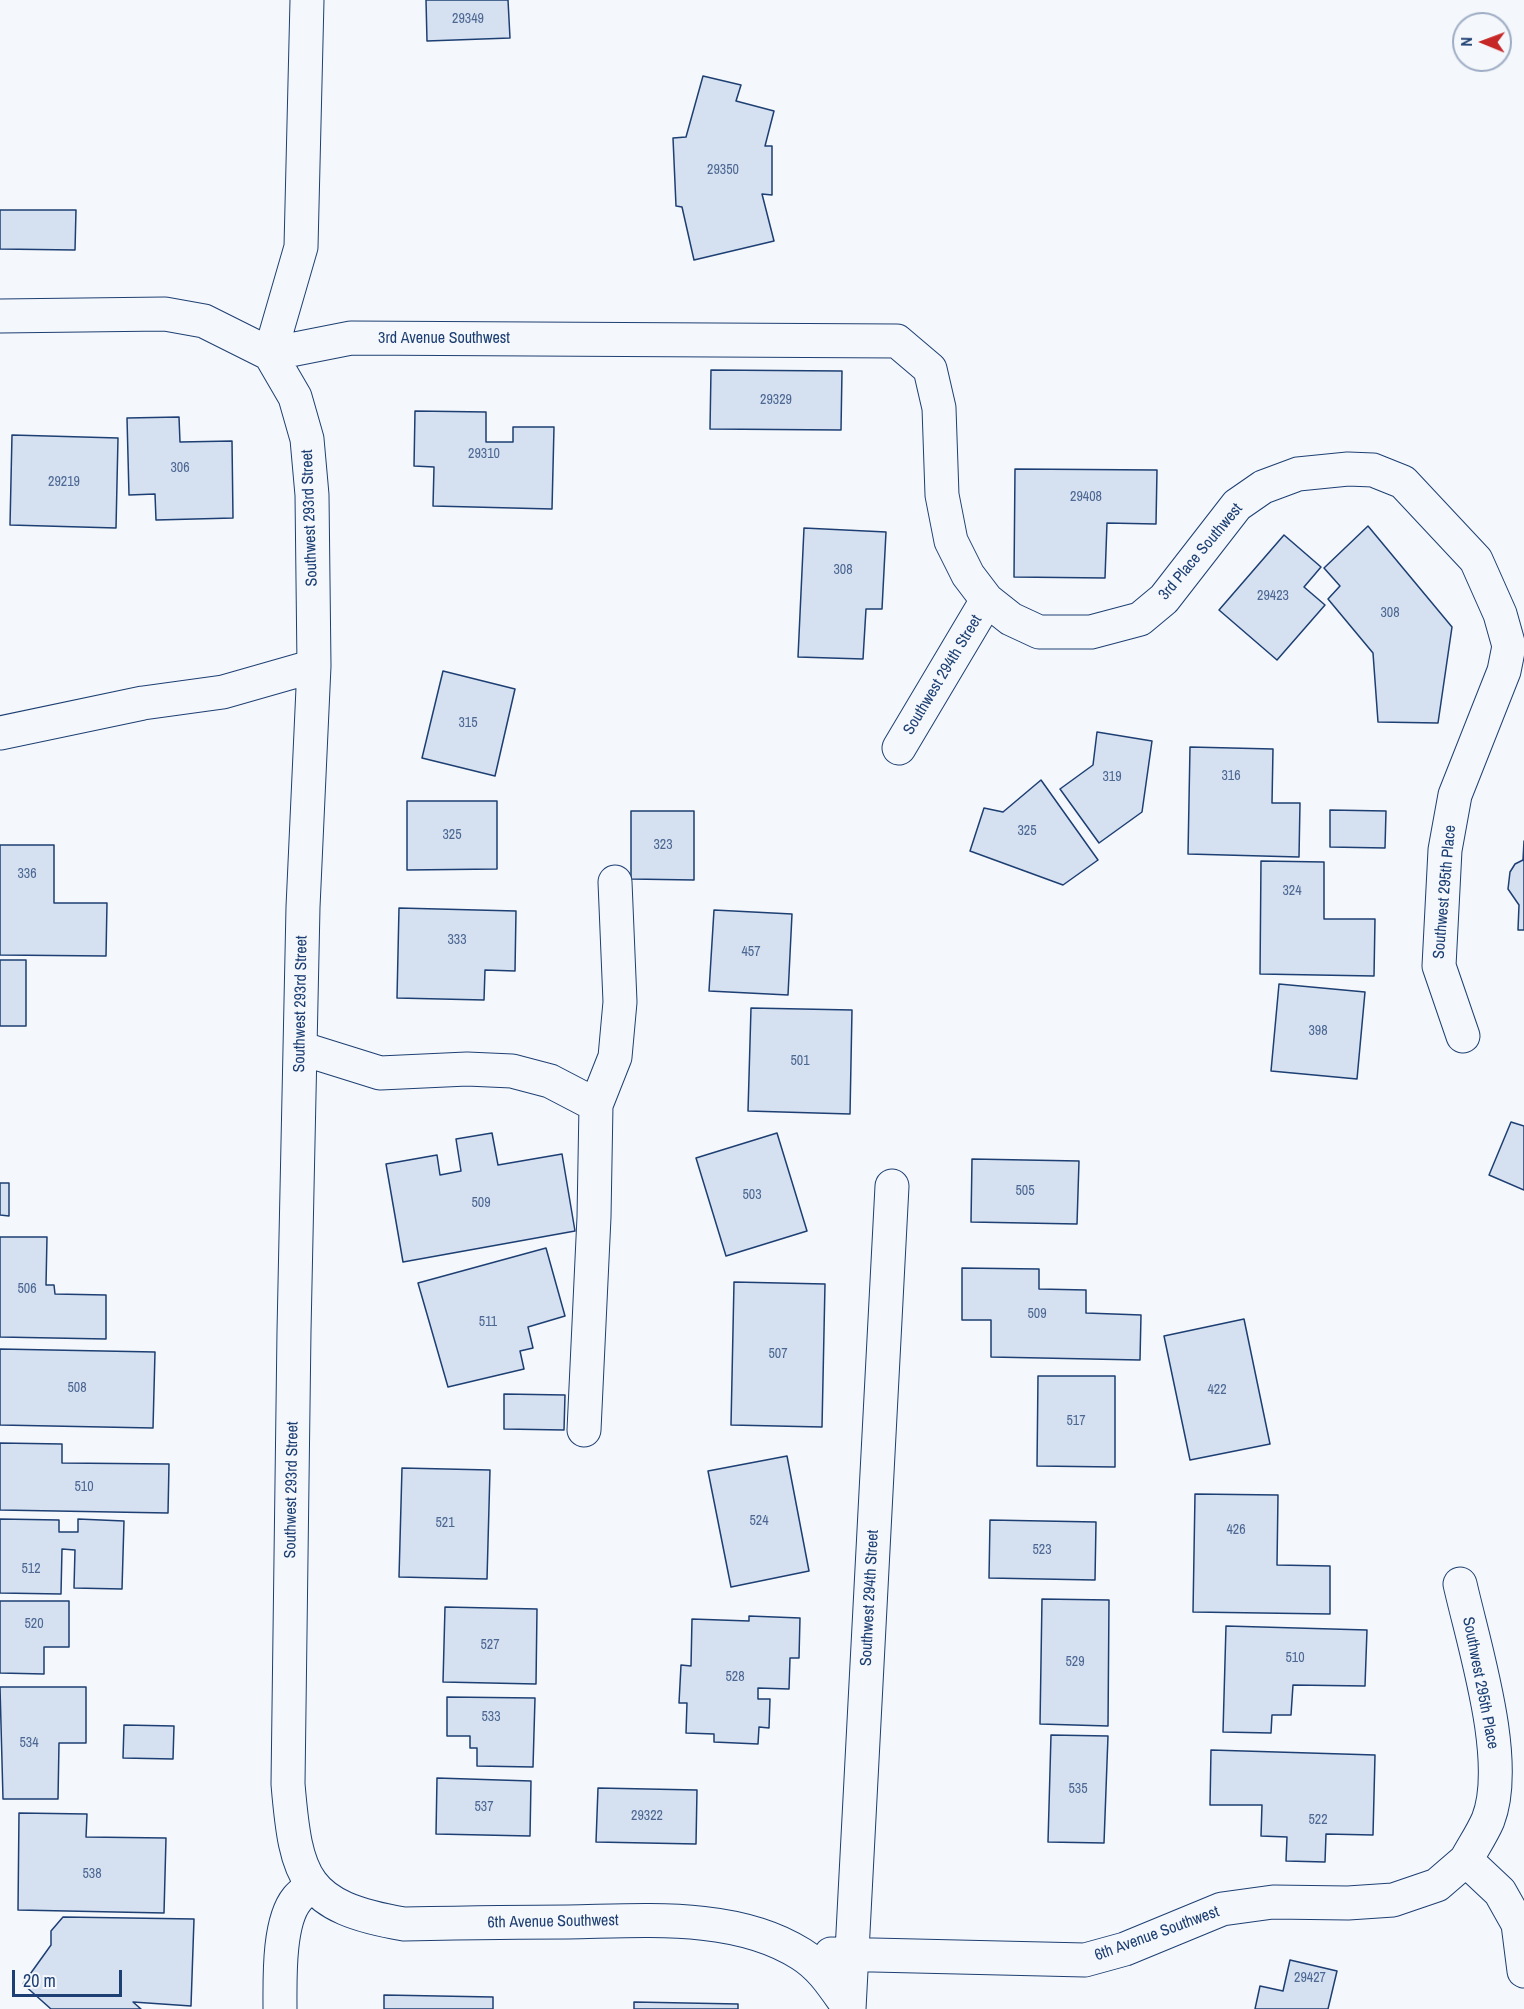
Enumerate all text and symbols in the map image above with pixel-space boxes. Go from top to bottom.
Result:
house number: 29349 [452,11,484,27]
north arrow [1452,12,1512,72]
text: N [1455,37,1477,47]
house number: 29350 [707,162,739,178]
street label: 3rd Avenue Southwest [378,329,510,349]
house number: 29329 [760,392,792,408]
house number: 29310 [468,446,500,462]
street label: Southwest 293rd Street [298,449,322,587]
house number: 306 [170,460,190,476]
house number: 29219 [48,474,80,490]
house number: 29408 [1070,489,1102,505]
street label: 3rd Place Southwest [1155,500,1247,604]
house number: 308 [833,562,853,578]
house number: 29423 [1257,588,1289,604]
house number: 308 [1380,605,1400,621]
street label: Southwest 294th Street [900,612,986,738]
house number: 315 [458,715,478,731]
house number: 316 [1221,768,1241,784]
house number: 319 [1102,769,1122,785]
house number: 325 [1017,823,1037,839]
street label: Southwest 295th Place [1430,824,1460,960]
house number: 325 [442,827,462,843]
house number: 323 [653,837,673,853]
house number: 336 [17,866,37,882]
house number: 324 [1282,883,1302,899]
house number: 333 [447,932,467,948]
street label: Southwest 293rd Street [290,935,312,1073]
house number: 457 [741,944,761,960]
house number: 398 [1308,1023,1328,1039]
house number: 501 [790,1053,810,1069]
house number: 505 [1015,1183,1035,1199]
house number: 503 [742,1187,762,1203]
house number: 509 [471,1195,491,1211]
house number: 506 [17,1281,37,1297]
house number: 509 [1027,1306,1047,1322]
house number: 511 [479,1314,497,1330]
house number: 507 [768,1346,788,1362]
house number: 508 [67,1380,87,1396]
house number: 422 [1207,1382,1227,1398]
house number: 517 [1066,1413,1086,1429]
street label: Southwest 293rd Street [281,1421,303,1559]
house number: 510 [74,1479,94,1495]
house number: 524 [749,1513,769,1529]
house number: 521 [435,1515,455,1531]
house number: 426 [1226,1522,1246,1538]
street label: Southwest 294th Street [857,1529,883,1667]
house number: 523 [1032,1542,1052,1558]
house number: 512 [21,1561,41,1577]
street label: Southwest 295th Place [1458,1615,1502,1751]
house number: 520 [24,1616,44,1632]
house number: 527 [480,1637,500,1653]
house number: 510 [1285,1650,1305,1666]
house number: 529 [1065,1654,1085,1670]
house number: 528 [725,1669,745,1685]
house number: 533 [481,1709,501,1725]
house number: 534 [19,1735,39,1751]
house number: 535 [1068,1781,1088,1797]
house number: 537 [474,1799,494,1815]
house number: 29322 [631,1808,663,1824]
house number: 522 [1308,1812,1328,1828]
house number: 538 [82,1866,102,1882]
street label: 6th Avenue Southwest [1092,1903,1222,1965]
street label: 6th Avenue Southwest [487,1911,619,1933]
scale bar [15,1958,124,1996]
text: 20 m [23,1968,56,1993]
house number: 29427 [1294,1970,1326,1986]

